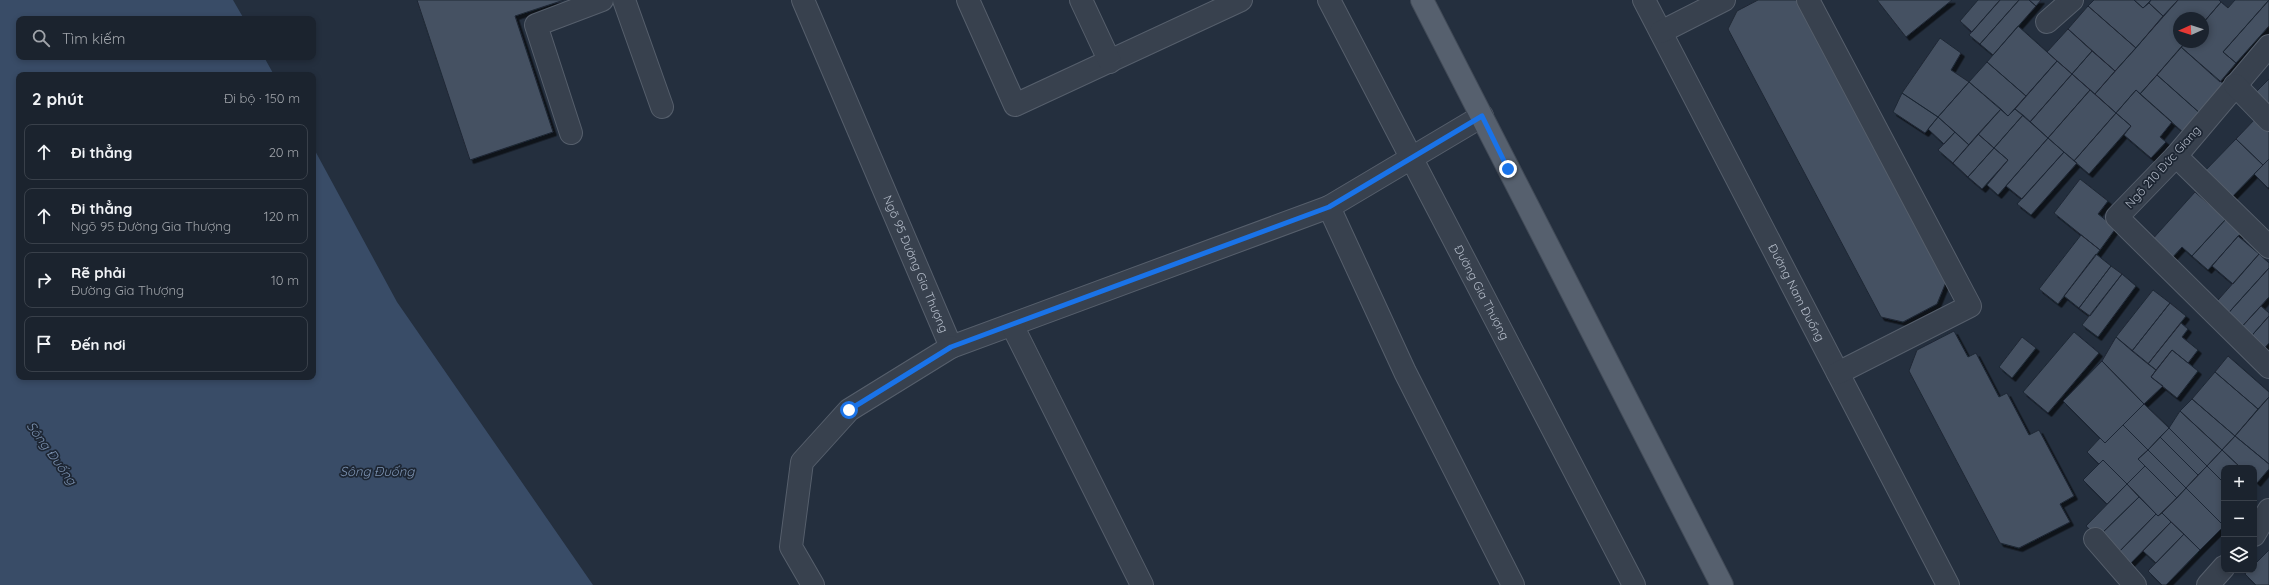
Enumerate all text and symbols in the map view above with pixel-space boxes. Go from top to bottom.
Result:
north arrow [2173,12,2209,48]
search box [16,16,316,60]
icon: search [30,27,52,49]
text: Tìm kiếm [62,29,125,48]
text: 2 phút [32,88,84,109]
text: Đi bộ · 150 m [224,90,300,106]
street label: Ngõ 210 Đức Giang [2122,122,2204,211]
icon: ahead [33,141,55,163]
text: Đi thẳng [71,143,132,162]
text: 20 m [269,144,299,160]
route end [1499,160,1517,178]
street label: Ngõ 95 Đường Gia Thượng [880,193,952,335]
text: Đi thẳng [71,199,132,218]
icon: ahead [33,205,55,227]
text: 120 m [264,208,299,224]
text: Ngõ 95 Đường Gia Thượng [71,218,231,234]
street label: Đường Nam Đuống [1765,241,1828,344]
street label: Đường Gia Thượng [1451,243,1513,342]
text: Rẽ phải [71,263,125,282]
icon: right [33,269,55,291]
text: 10 m [271,272,299,288]
text: Đường Gia Thượng [71,282,184,298]
icon: arrive [33,333,55,355]
text: Đến nơi [71,335,126,354]
route start [840,401,858,419]
water label: Sông Đuống [24,418,81,489]
water label: Sông Đuống [340,463,415,479]
map controls [2221,465,2257,573]
button: + [2221,465,2257,501]
button: − [2221,501,2257,537]
button: layers [2221,537,2257,573]

